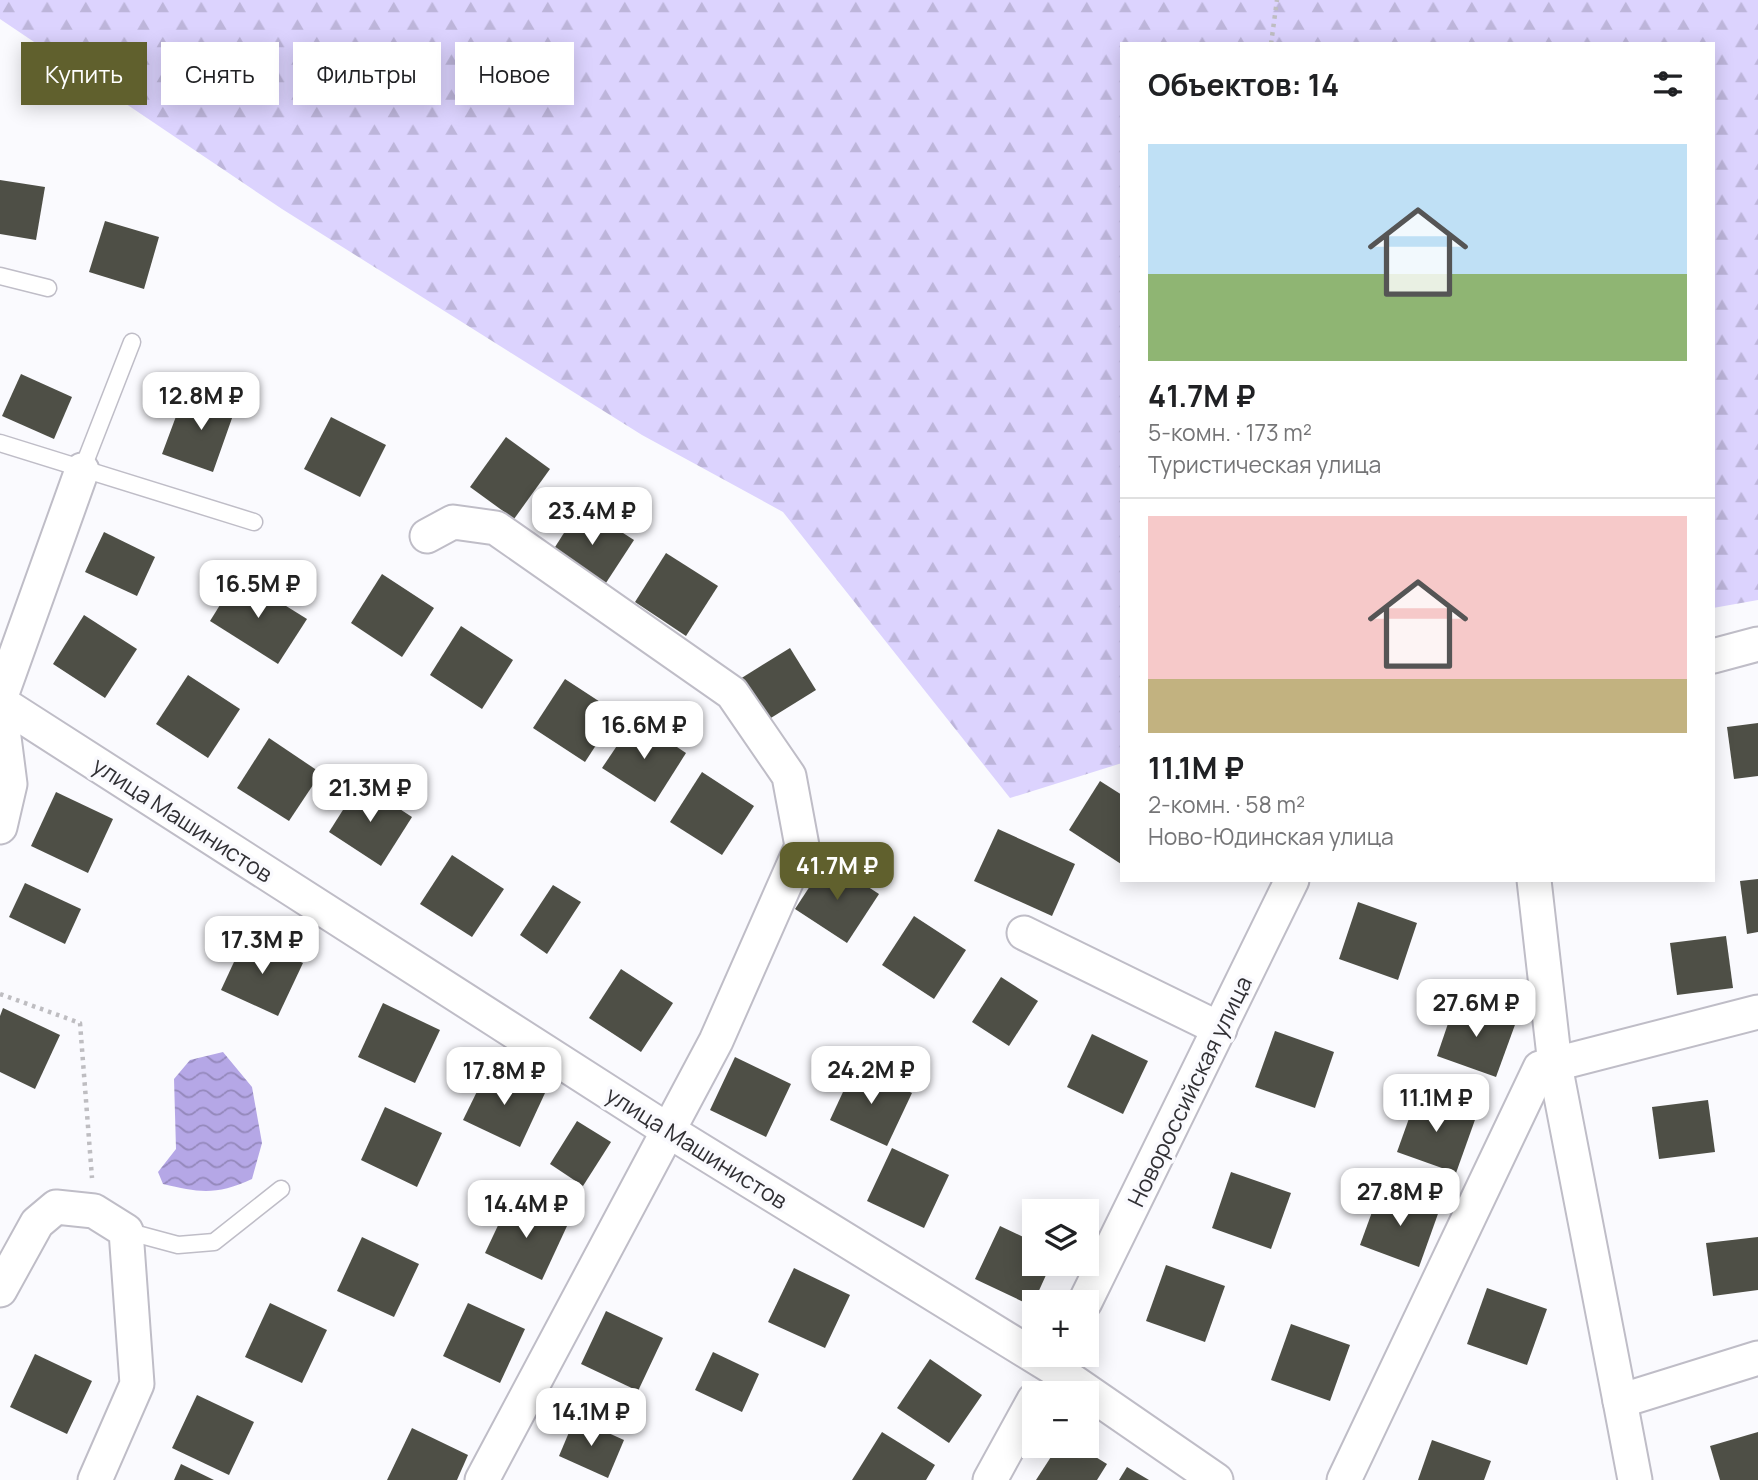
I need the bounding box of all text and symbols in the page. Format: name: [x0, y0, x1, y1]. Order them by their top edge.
chip: Купить: [21, 42, 147, 105]
chip: Снять: [161, 42, 279, 105]
chip: Фильтры: [293, 42, 441, 105]
chip: Новое: [455, 42, 574, 105]
text: Объектов: 14: [1148, 64, 1339, 105]
icon: filters: [1649, 65, 1687, 103]
icon: home: [1355, 189, 1481, 315]
pin: 12.8M ₽: [136, 372, 266, 432]
text: 41.7M ₽: [1148, 375, 1256, 416]
text: 12.8M ₽: [159, 379, 243, 411]
text: 5-комн. · 173 m²: [1148, 416, 1312, 448]
text: Туристическая улица: [1148, 448, 1381, 480]
pin: 23.4M ₽: [527, 488, 657, 547]
text: 23.4M ₽: [548, 494, 636, 526]
pin: 16.5M ₽: [193, 560, 323, 620]
icon: home: [1355, 561, 1481, 687]
text: 16.5M ₽: [216, 567, 300, 599]
pin: 16.6M ₽: [579, 702, 709, 761]
text: 16.6M ₽: [601, 708, 687, 740]
text: 11.1M ₽: [1148, 747, 1244, 788]
street label: улица Машинистов: [87, 749, 279, 889]
pin: 21.3M ₽: [305, 764, 435, 824]
text: 21.3M ₽: [328, 771, 412, 803]
text: 2-комн. · 58 m²: [1148, 788, 1305, 820]
text: Ново-Юдинская улица: [1148, 820, 1394, 852]
pin: 41.7M ₽: [772, 842, 902, 902]
text: 41.7M ₽: [796, 849, 878, 881]
pin: 17.3M ₽: [197, 916, 327, 976]
text: 17.3M ₽: [221, 923, 303, 955]
street label: Новороссийская улица: [1119, 970, 1259, 1212]
pin: 27.6M ₽: [1411, 979, 1541, 1039]
text: 27.6M ₽: [1433, 986, 1519, 1018]
pin: 24.2M ₽: [806, 1046, 936, 1106]
pin: 17.8M ₽: [439, 1048, 569, 1107]
text: 24.2M ₽: [827, 1053, 915, 1085]
text: 17.8M ₽: [462, 1054, 546, 1086]
pin: 11.1M ₽: [1371, 1074, 1501, 1134]
street label: улица Машинистов: [600, 1078, 794, 1216]
text: 11.1M ₽: [1399, 1081, 1473, 1113]
pin: 27.8M ₽: [1335, 1168, 1465, 1228]
text: 27.8M ₽: [1357, 1175, 1443, 1207]
pin: 14.4M ₽: [461, 1180, 591, 1240]
text: 14.4M ₽: [484, 1187, 568, 1219]
map controls: [1022, 1199, 1099, 1458]
button: layers: [1022, 1199, 1099, 1276]
button: +: [1022, 1290, 1099, 1367]
button: −: [1022, 1381, 1099, 1458]
pin: 14.1M ₽: [526, 1388, 656, 1448]
text: 14.1M ₽: [552, 1395, 630, 1427]

